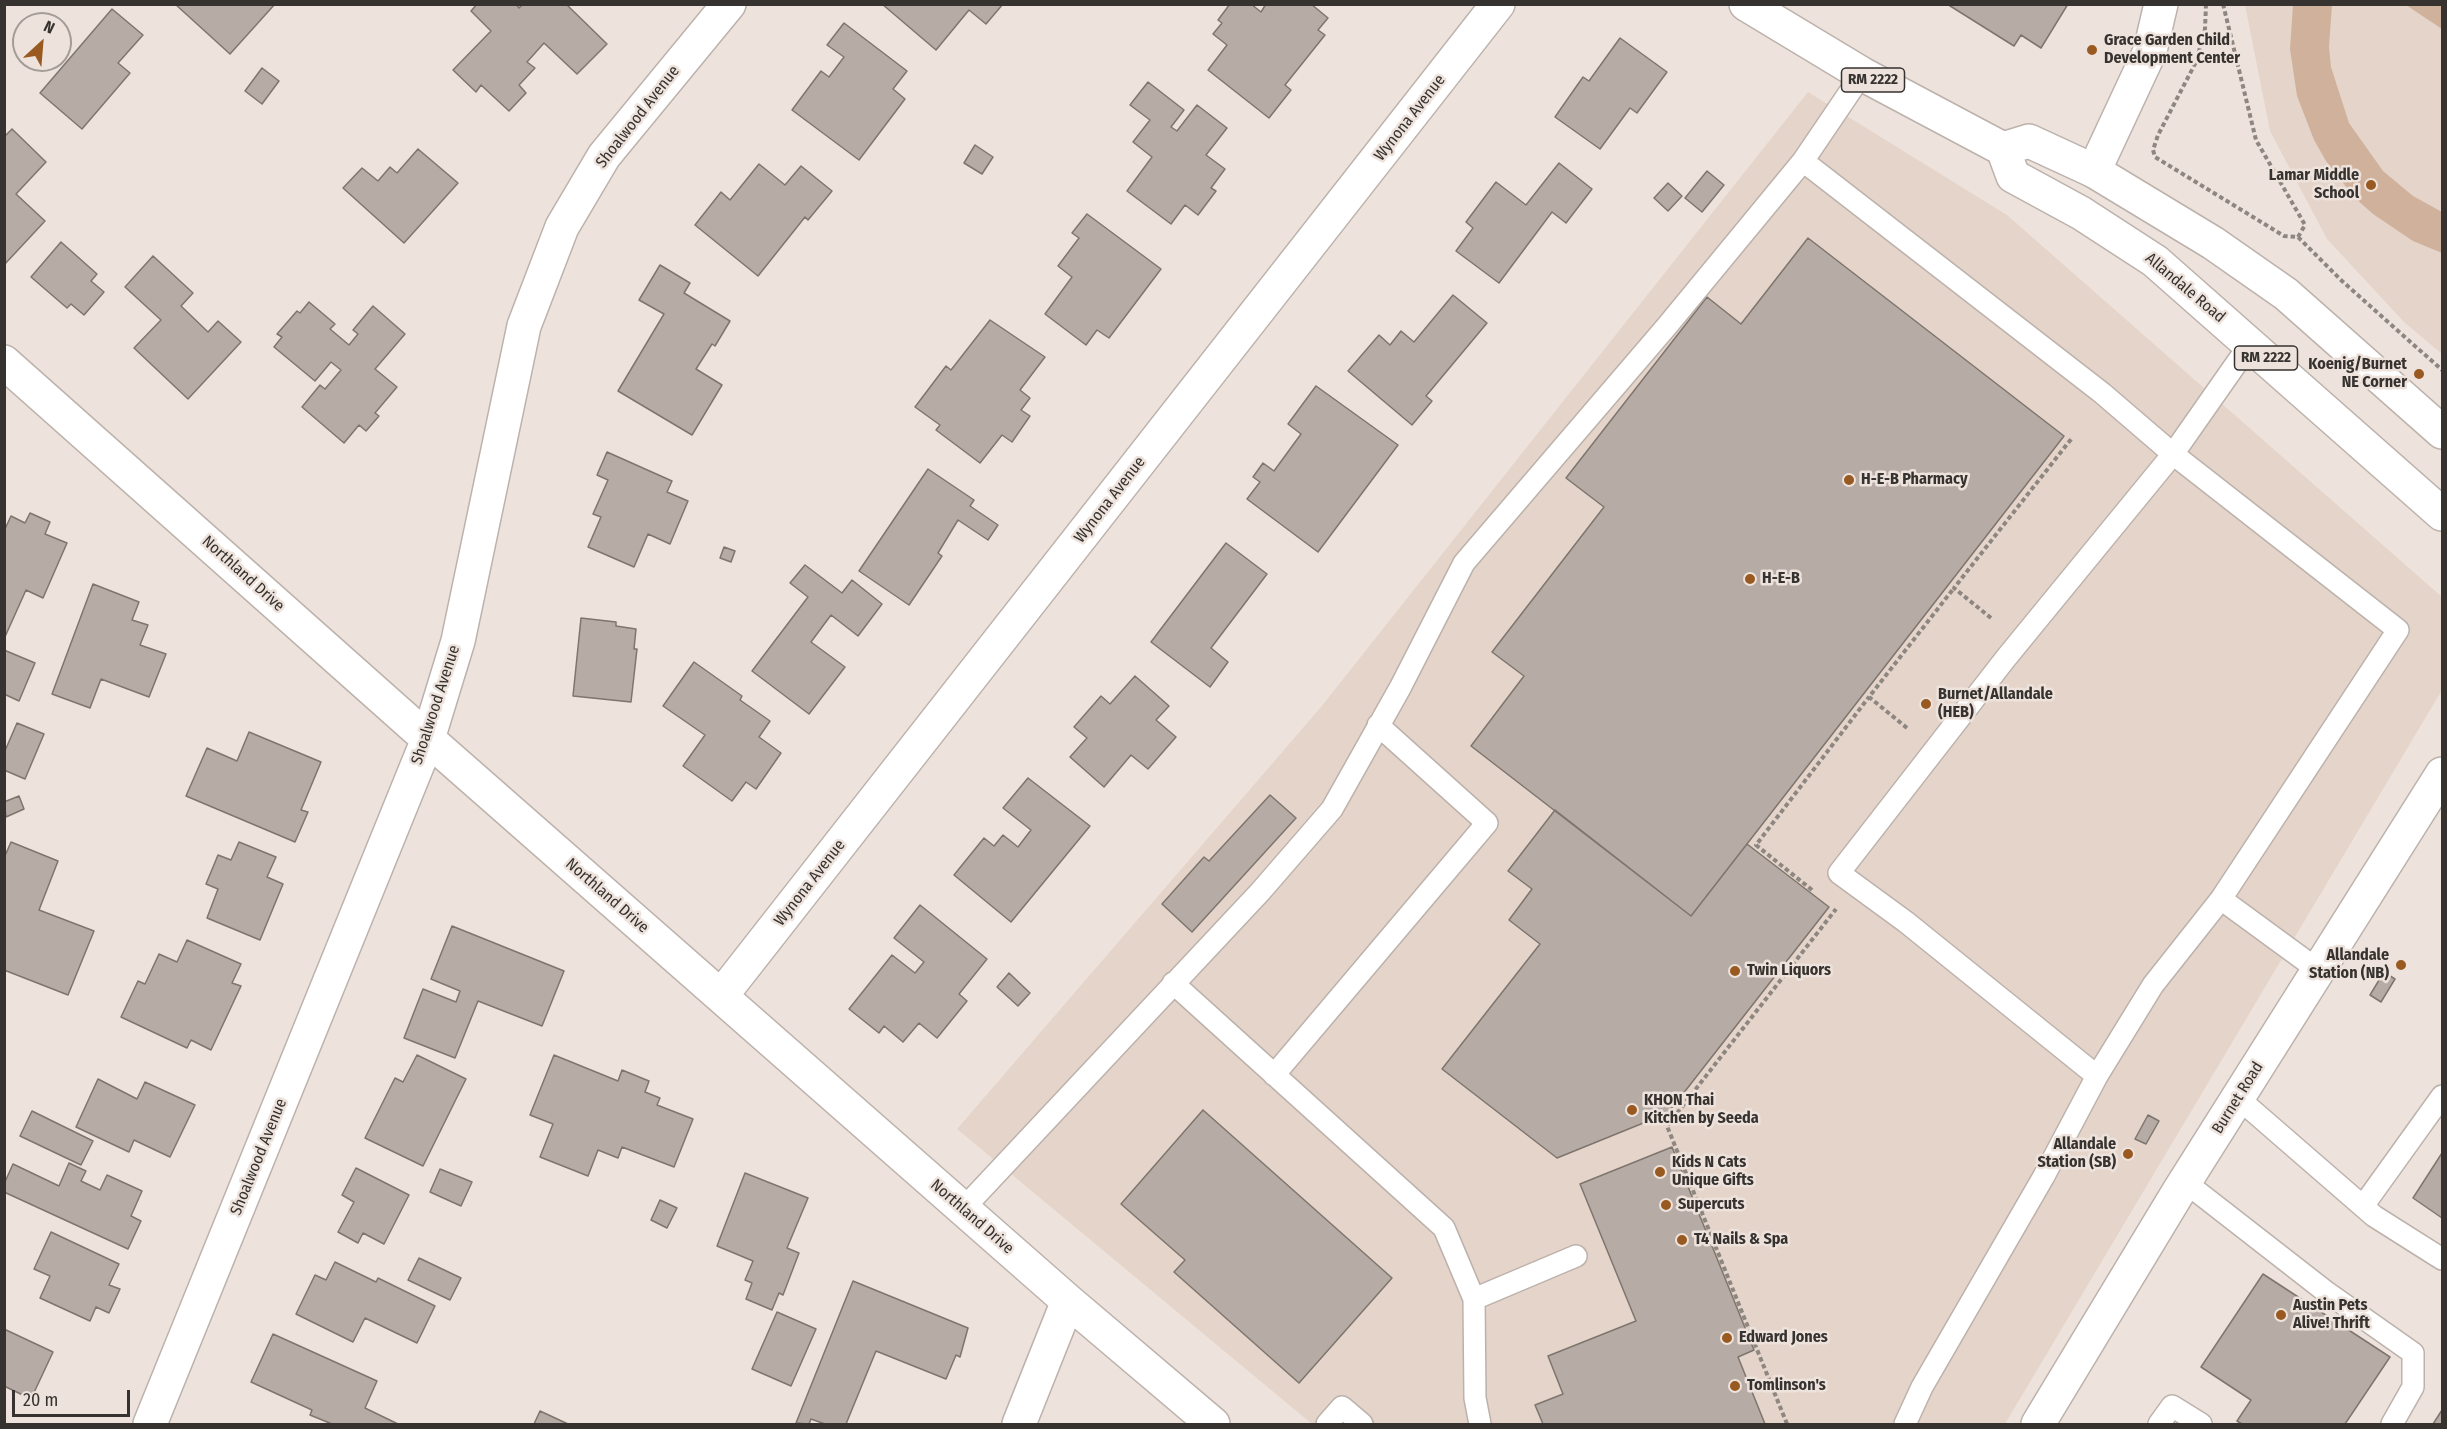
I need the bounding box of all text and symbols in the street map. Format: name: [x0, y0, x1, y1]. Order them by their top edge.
north arrow: [12, 12, 72, 72]
text: N: [41, 17, 58, 38]
place label: Grace Garden Child Development Center: [2104, 31, 2240, 69]
marker: Grace Garden Child Development Center: [2085, 43, 2099, 57]
street label: Shoalwood Avenue: [592, 62, 684, 172]
road number: RM 2222: [1842, 68, 1904, 92]
street label: Wynona Avenue: [1370, 71, 1450, 165]
place label: Lamar Middle School: [2269, 166, 2359, 204]
marker: Lamar Middle School: [2364, 178, 2378, 192]
street label: Allandale Road: [2141, 249, 2229, 327]
road number: RM 2222: [2234, 346, 2298, 370]
place label: Koenig/Burnet NE Corner: [2308, 355, 2407, 393]
marker: Koenig/Burnet NE Corner: [2412, 367, 2426, 381]
street label: Wynona Avenue: [1070, 453, 1150, 547]
place label: H-E-B Pharmacy: [1861, 470, 1967, 490]
marker: H-E-B Pharmacy: [1842, 473, 1856, 487]
street label: Northland Drive: [198, 532, 288, 616]
place label: H-E-B: [1762, 569, 1800, 589]
marker: H-E-B: [1743, 572, 1757, 586]
street label: Shoalwood Avenue: [408, 643, 464, 767]
place label: Burnet/Allandale (HEB): [1938, 685, 2053, 723]
marker: Burnet/Allandale (HEB): [1919, 697, 1933, 711]
street label: Wynona Avenue: [770, 836, 850, 930]
street label: Northland Drive: [561, 855, 653, 937]
place label: Allandale Station (NB): [2309, 946, 2389, 984]
marker: Allandale Station (NB): [2394, 958, 2408, 972]
place label: Twin Liquors: [1747, 961, 1831, 981]
marker: Twin Liquors: [1728, 964, 1742, 978]
street label: Burnet Road: [2208, 1058, 2268, 1138]
place label: KHON Thai Kitchen by Seeda: [1644, 1091, 1759, 1129]
street label: Shoalwood Avenue: [227, 1096, 291, 1218]
marker: KHON Thai Kitchen by Seeda: [1625, 1103, 1639, 1117]
place label: Allandale Station (SB): [2037, 1135, 2116, 1173]
marker: Allandale Station (SB): [2121, 1147, 2135, 1161]
place label: Kids N Cats Unique Gifts: [1672, 1153, 1754, 1191]
marker: Kids N Cats Unique Gifts: [1653, 1165, 1667, 1179]
street label: Northland Drive: [926, 1176, 1018, 1258]
place label: Supercuts: [1678, 1195, 1745, 1215]
marker: Supercuts: [1659, 1198, 1673, 1212]
place label: T4 Nails & Spa: [1694, 1230, 1788, 1250]
marker: T4 Nails & Spa: [1675, 1233, 1689, 1247]
place label: Austin Pets Alive! Thrift: [2293, 1296, 2370, 1334]
marker: Austin Pets Alive! Thrift: [2274, 1308, 2288, 1322]
place label: Edward Jones: [1739, 1328, 1828, 1348]
marker: Edward Jones: [1720, 1331, 1734, 1345]
place label: Tomlinson's: [1747, 1376, 1826, 1396]
scale bar: [15, 1378, 134, 1416]
marker: Tomlinson's: [1728, 1379, 1742, 1393]
text: 20 m: [23, 1389, 58, 1411]

